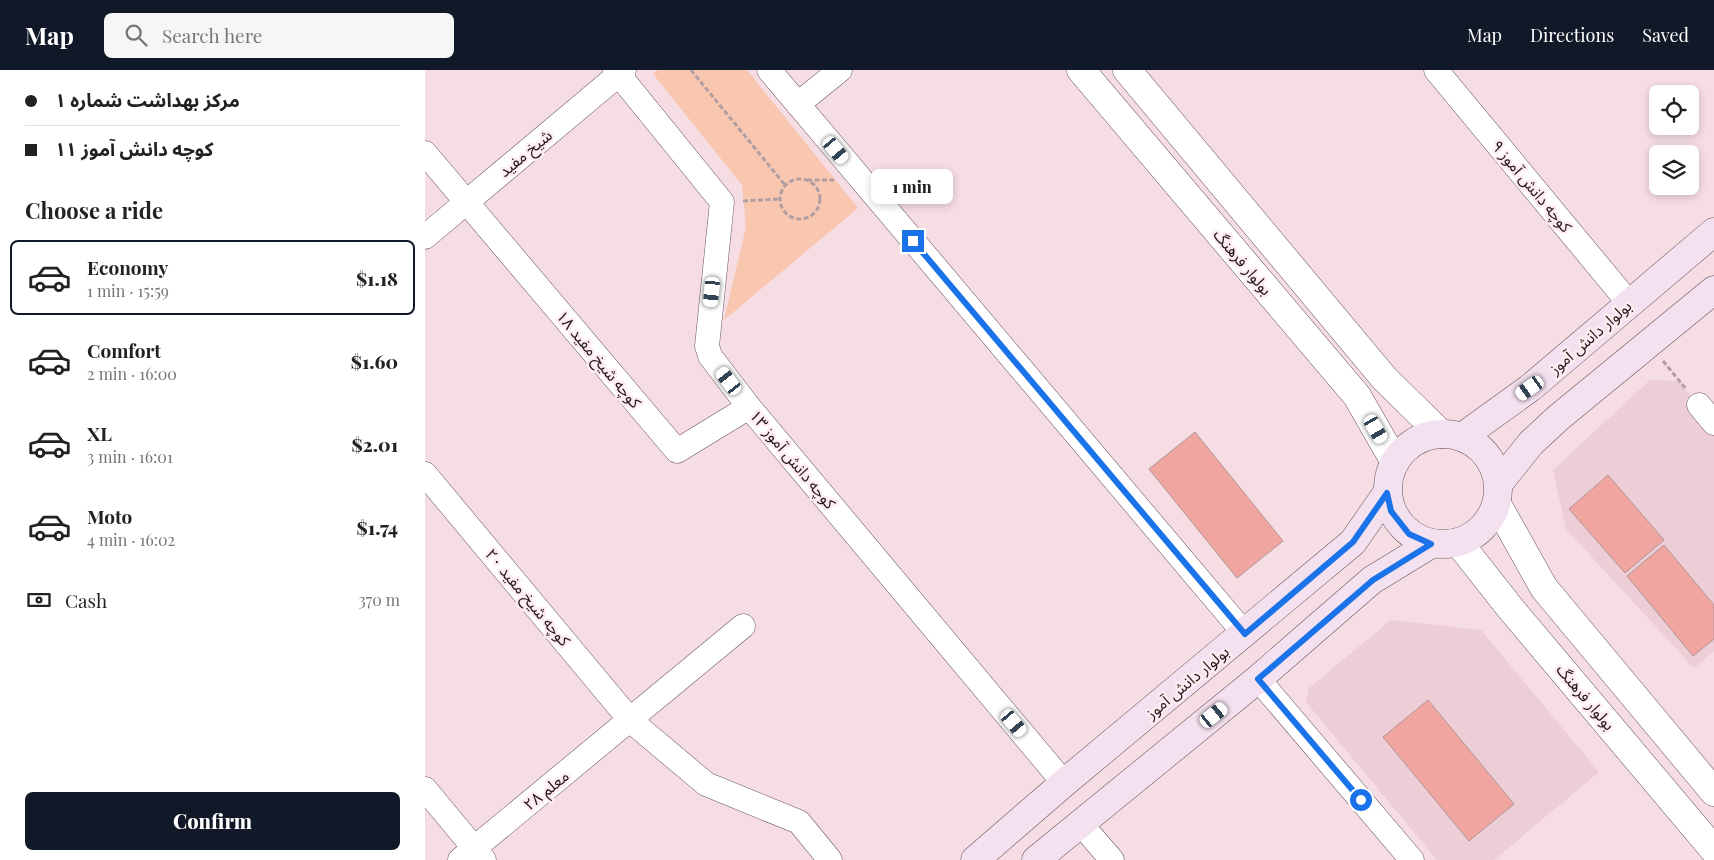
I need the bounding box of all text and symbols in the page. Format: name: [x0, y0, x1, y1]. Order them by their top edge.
search box: [104, 13, 454, 58]
text: Map: [25, 19, 74, 51]
icon: search: [122, 21, 150, 49]
text: Search here: [162, 22, 262, 48]
text: Map: [1467, 23, 1502, 47]
text: Directions: [1530, 23, 1614, 47]
text: Saved: [1642, 23, 1689, 47]
map controls: [1649, 85, 1699, 195]
button: locate: [1649, 85, 1699, 135]
text: مرکز بهداشت شماره ۱: [55, 86, 240, 112]
street label: شیخ مفید: [494, 124, 558, 183]
car: [820, 134, 851, 166]
text: کوچه دانش آموز ۱۱: [55, 135, 213, 161]
street label: کوچه دانش آموز ۹: [1487, 135, 1577, 237]
button: layers: [1649, 145, 1699, 195]
callout: 1 min: [872, 169, 954, 204]
text: 1 min: [892, 176, 932, 197]
text: Choose a ride: [25, 195, 163, 225]
street label: بولوار فرهنگ: [1210, 224, 1277, 299]
route end: [902, 230, 924, 252]
text: Economy: [87, 254, 168, 280]
icon: car: [27, 255, 72, 300]
text: $1.18: [356, 265, 398, 291]
car: [702, 276, 721, 308]
text: 1 min · 15:59: [87, 280, 169, 301]
street label: بولوار دانش آموز: [1543, 295, 1635, 379]
street label: کوچه شیخ مفید ۱۸: [550, 305, 647, 414]
text: Comfort: [87, 337, 161, 363]
icon: car: [27, 338, 72, 383]
text: $1.60: [351, 348, 398, 374]
text: 2 min · 16:00: [87, 363, 177, 384]
car: [713, 365, 744, 397]
car: [1513, 373, 1546, 403]
street label: کوچه دانش آموز ۱۳: [745, 405, 841, 514]
car: [1362, 412, 1389, 446]
text: XL: [87, 420, 112, 446]
icon: car: [27, 421, 72, 466]
text: $2.01: [351, 431, 398, 457]
text: 3 min · 16:01: [87, 446, 173, 467]
text: Moto: [87, 503, 132, 529]
icon: car: [27, 504, 72, 549]
text: $1.74: [357, 514, 398, 540]
text: 4 min · 16:02: [87, 529, 175, 550]
street label: کوچه شیخ مفید ۲۰: [479, 543, 576, 652]
icon: cash: [25, 586, 53, 614]
text: Cash: [65, 587, 107, 613]
text: 370 m: [358, 589, 400, 610]
street label: بولوار دانش آموز: [1140, 641, 1233, 723]
street label: بولوار فرهنگ: [1553, 659, 1620, 734]
car: [1197, 700, 1230, 730]
car: [998, 707, 1029, 739]
street label: معلم ۲۸: [519, 765, 575, 817]
route start: [1350, 789, 1372, 811]
button: Confirm: [25, 792, 400, 850]

